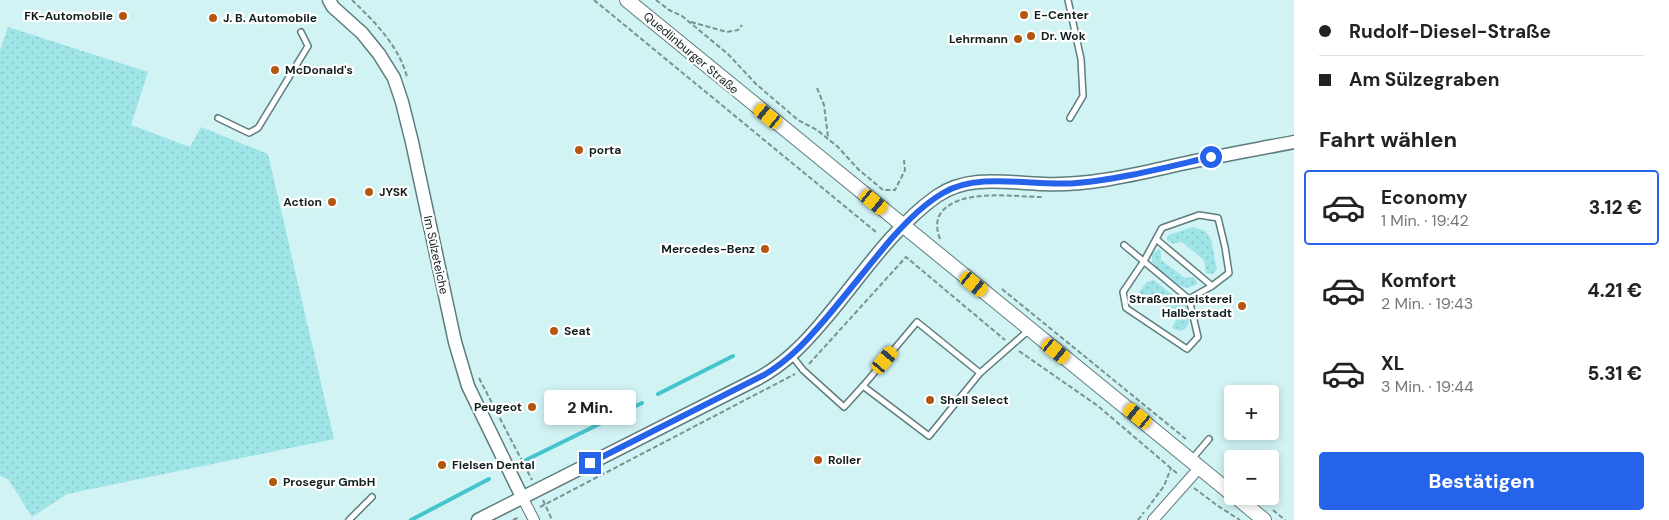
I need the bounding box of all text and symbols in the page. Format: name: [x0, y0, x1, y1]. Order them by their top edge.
place label: E-Center: [1034, 7, 1089, 23]
place label: FK-Automobile: [24, 8, 113, 24]
street label: Quedlinburger Straße: [640, 8, 742, 98]
marker: E-Center: [1018, 9, 1030, 21]
marker: FK-Automobile: [117, 10, 129, 22]
place label: J. B. Automobile: [223, 10, 317, 26]
marker: J. B. Automobile: [207, 12, 219, 24]
text: Rudolf-Diesel-Straße: [1349, 19, 1551, 44]
place label: Dr. Wok: [1041, 28, 1086, 44]
marker: Dr. Wok: [1025, 30, 1037, 42]
place label: Lehrmann: [949, 31, 1008, 47]
marker: Lehrmann: [1012, 33, 1024, 45]
place label: McDonald's: [285, 62, 353, 78]
marker: McDonald's: [269, 64, 281, 76]
text: Am Sülzegraben: [1349, 67, 1499, 92]
car: [751, 101, 784, 131]
text: Fahrt wählen: [1319, 125, 1457, 154]
place label: porta: [589, 142, 621, 158]
marker: porta: [573, 144, 585, 156]
route start: [1200, 146, 1222, 168]
place label: JYSK: [379, 184, 408, 200]
icon: car: [1321, 185, 1366, 230]
text: Economy: [1381, 185, 1468, 210]
marker: JYSK: [363, 186, 375, 198]
car: [857, 187, 890, 217]
place label: Action: [283, 194, 322, 210]
text: 3.12 €: [1589, 195, 1642, 220]
marker: Action: [326, 196, 338, 208]
text: 1 Min. · 19:42: [1381, 210, 1469, 231]
street label: Im Sülzeteiche: [420, 214, 452, 296]
place label: Mercedes-Benz: [661, 241, 755, 257]
marker: Mercedes-Benz: [759, 243, 771, 255]
icon: car: [1321, 268, 1366, 313]
text: Komfort: [1381, 268, 1456, 293]
car: [957, 269, 990, 299]
text: 4.21 €: [1587, 278, 1642, 303]
place label: Straßenmeisterei Halberstadt: [1129, 291, 1232, 321]
text: 2 Min. · 19:43: [1381, 293, 1473, 314]
marker: Straßenmeisterei Halberstadt: [1236, 300, 1248, 312]
place label: Seat: [564, 323, 591, 339]
marker: Seat: [548, 325, 560, 337]
car: [1039, 336, 1072, 366]
car: [869, 344, 900, 376]
icon: car: [1321, 351, 1366, 396]
text: XL: [1381, 351, 1404, 376]
text: 5.31 €: [1587, 361, 1642, 386]
text: 3 Min. · 19:44: [1381, 376, 1474, 397]
map controls: [1224, 385, 1279, 505]
button: +: [1224, 385, 1279, 440]
callout: 2 Min.: [544, 390, 636, 426]
place label: Shell Select: [940, 392, 1008, 408]
marker: Shell Select: [924, 394, 936, 406]
text: 2 Min.: [567, 397, 613, 418]
place label: Peugeot: [474, 399, 522, 415]
marker: Peugeot: [526, 401, 538, 413]
car: [1121, 401, 1154, 431]
button: −: [1224, 450, 1279, 505]
route end: [579, 452, 601, 474]
place label: Roller: [828, 452, 861, 468]
button: Bestätigen: [1319, 452, 1644, 510]
marker: Roller: [812, 454, 824, 466]
place label: Fielsen Dental: [452, 457, 535, 473]
marker: Fielsen Dental: [436, 459, 448, 471]
place label: Prosegur GmbH: [283, 474, 375, 490]
marker: Prosegur GmbH: [267, 476, 279, 488]

